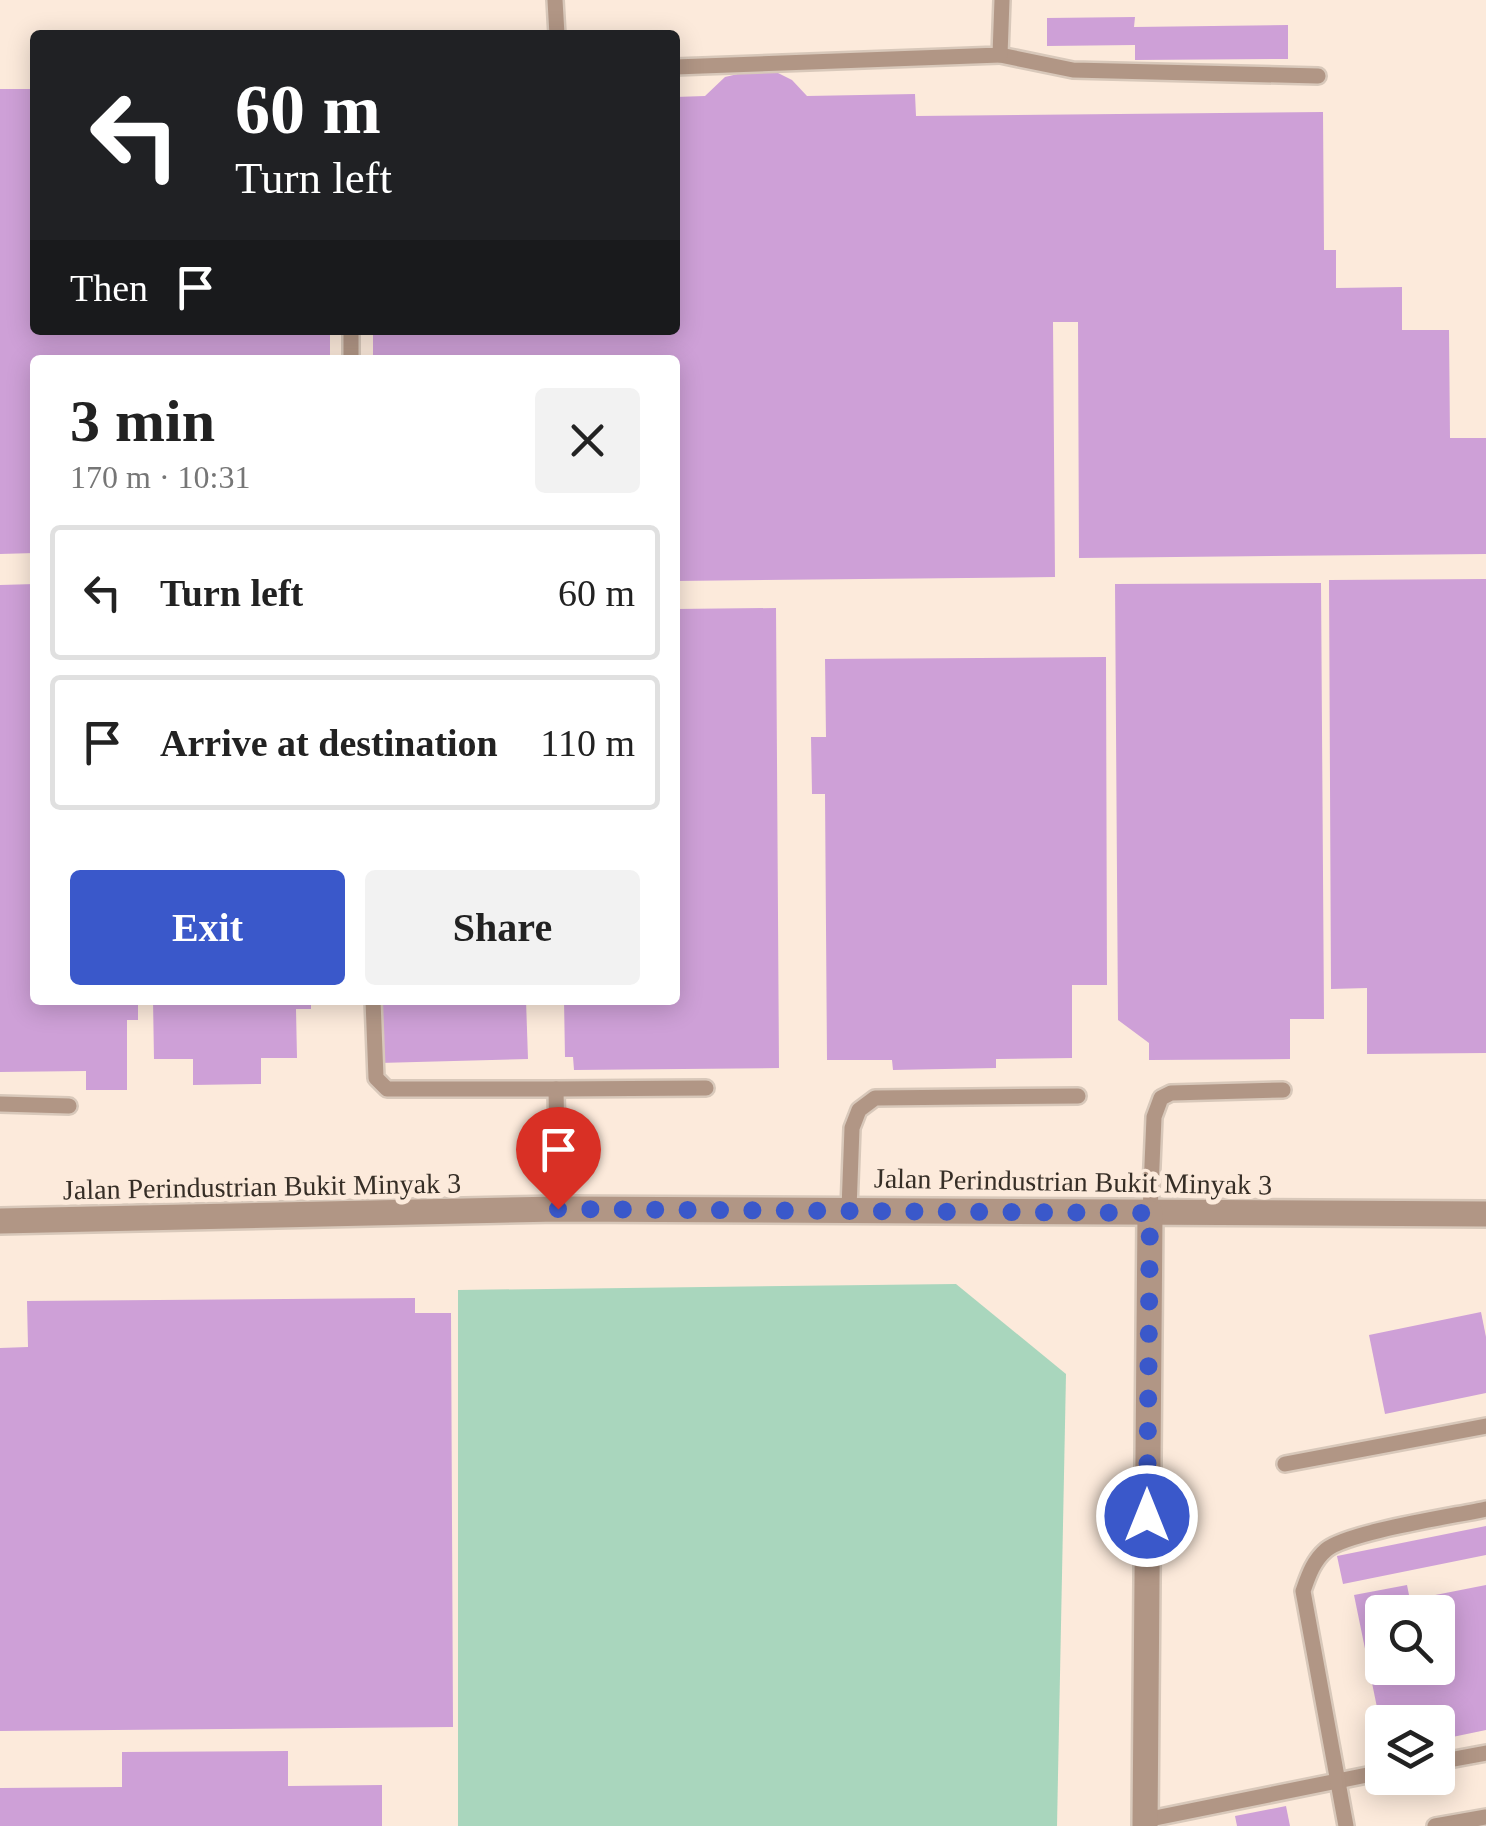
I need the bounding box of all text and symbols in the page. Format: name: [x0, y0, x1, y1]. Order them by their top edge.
icon: left: [70, 70, 200, 200]
text: 60 m: [235, 71, 381, 148]
text: Turn left: [235, 153, 392, 203]
icon: arrive: [168, 260, 223, 315]
text: Then: [70, 267, 148, 309]
text: 3 min: [70, 388, 215, 454]
button: close: [535, 388, 640, 493]
text: 170 m · 10:31: [70, 459, 250, 495]
icon: left: [75, 565, 130, 620]
text: Turn left: [160, 572, 303, 614]
text: 60 m: [558, 572, 635, 614]
icon: arrive: [75, 715, 130, 770]
text: Arrive at destination: [160, 722, 498, 764]
text: 110 m: [540, 722, 635, 764]
button: Exit: [70, 870, 345, 985]
button: Share: [365, 870, 640, 985]
pin: [516, 1107, 601, 1210]
icon: arrive: [531, 1122, 586, 1177]
street label: Jalan Perindustrian Bukit Minyak 3: [874, 1163, 1272, 1200]
street label: Jalan Perindustrian Bukit Minyak 3: [63, 1168, 461, 1205]
position arrow: [1095, 1464, 1199, 1568]
map controls: [1365, 1595, 1455, 1795]
button: search: [1365, 1595, 1455, 1685]
button: layers: [1365, 1705, 1455, 1795]

